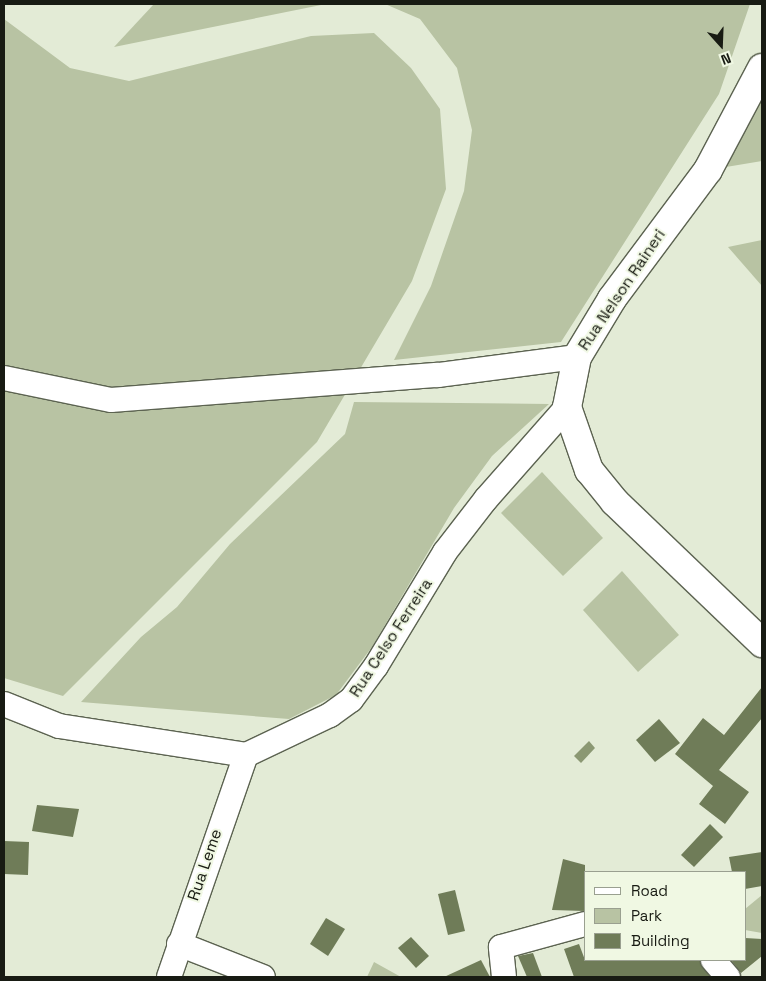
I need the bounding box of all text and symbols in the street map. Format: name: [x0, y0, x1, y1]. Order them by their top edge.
north arrow: [696, 20, 746, 70]
text: N: [719, 49, 734, 69]
street label: Rua Nelson Raineri: [574, 226, 670, 354]
street label: Rua Celso Ferreira: [346, 575, 436, 701]
street label: Rua Leme: [184, 827, 226, 903]
legend: [584, 871, 746, 961]
text: Road: [631, 881, 668, 900]
text: Park: [631, 906, 662, 925]
text: Building: [631, 931, 690, 950]

